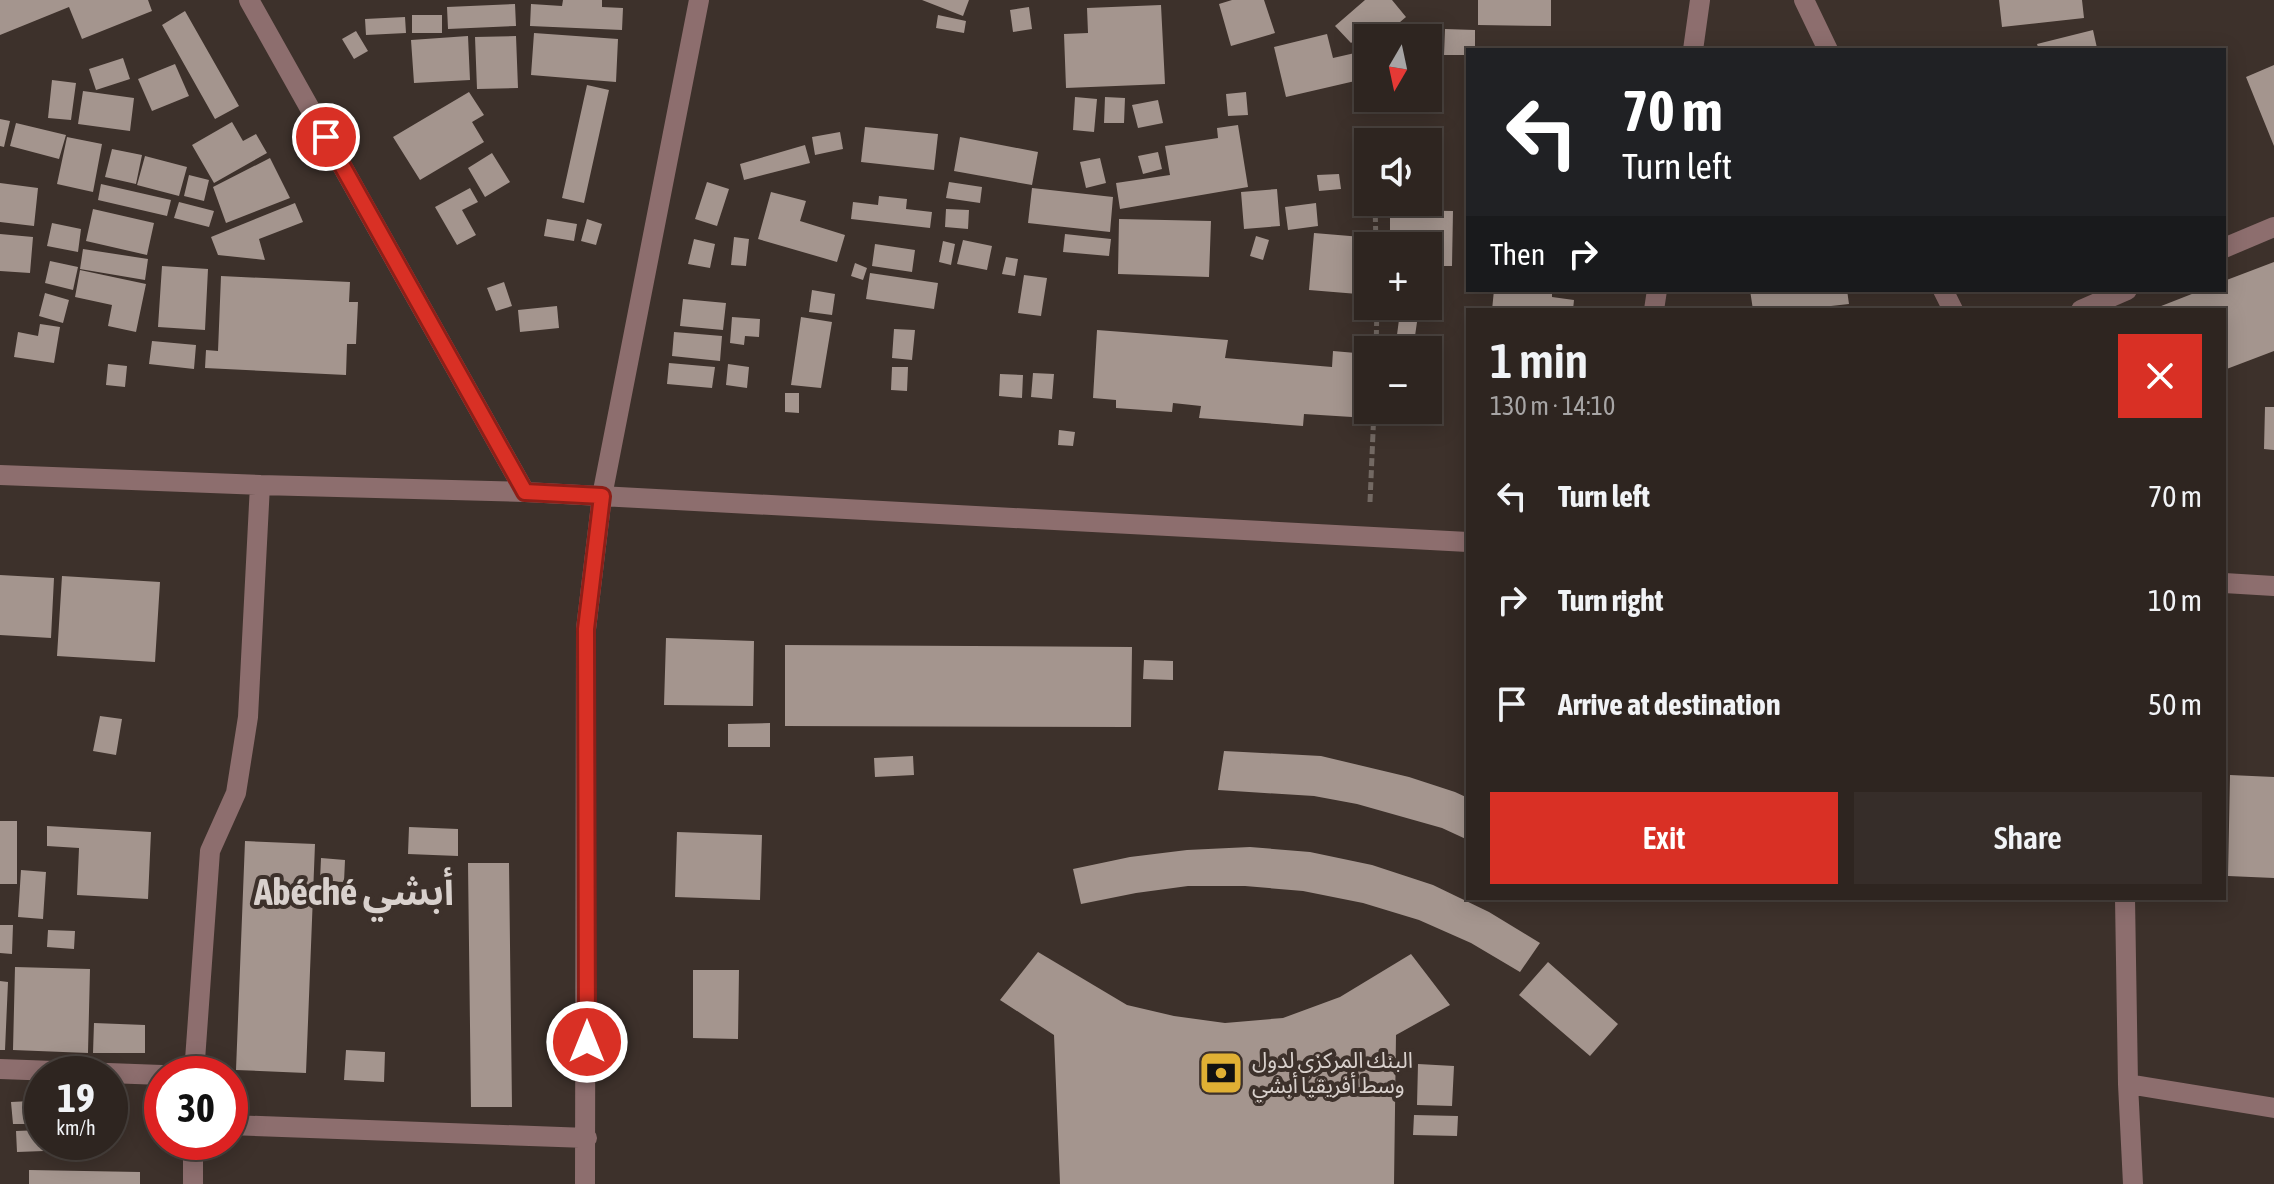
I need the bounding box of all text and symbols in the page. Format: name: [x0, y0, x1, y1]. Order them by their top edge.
north arrow: [1354, 24, 1442, 112]
map controls: [1354, 24, 1442, 424]
text: 70 m: [1622, 79, 1723, 143]
icon: left: [1490, 80, 1594, 184]
pin: [292, 103, 360, 171]
icon: arrive: [304, 115, 348, 159]
button: sound: [1354, 128, 1442, 216]
text: Turn left: [1622, 145, 1732, 187]
button: +: [1354, 232, 1442, 320]
icon: right: [1561, 232, 1605, 276]
text: Then: [1490, 237, 1545, 271]
text: 1 min: [1490, 333, 1588, 388]
button: close: [2118, 334, 2202, 418]
button: −: [1354, 336, 1442, 424]
text: 130 m · 14:10: [1490, 391, 1615, 421]
icon: left: [1490, 474, 1534, 518]
text: Turn left: [1558, 479, 1650, 513]
text: 70 m: [2148, 479, 2202, 513]
icon: right: [1490, 578, 1534, 622]
text: Turn right: [1558, 583, 1664, 617]
text: 10 m: [2148, 583, 2202, 617]
icon: arrive: [1490, 682, 1534, 726]
text: Arrive at destination: [1558, 687, 1780, 721]
text: 50 m: [2148, 687, 2202, 721]
button: Exit: [1490, 792, 1838, 884]
button: Share: [1854, 792, 2202, 884]
district label: Abéché أبشي: [253, 867, 454, 922]
position arrow: [545, 1000, 629, 1084]
place label: البنك المركزي لدول وسط أفريقيا أبشي: [1252, 1047, 1413, 1102]
bank icon: البنك المركزي لدول وسط أفريقيا أبشي: [1197, 1049, 1245, 1097]
speed limit sign: 30: [144, 1056, 248, 1160]
text: 19: [57, 1075, 95, 1120]
text: km/h: [56, 1116, 96, 1139]

